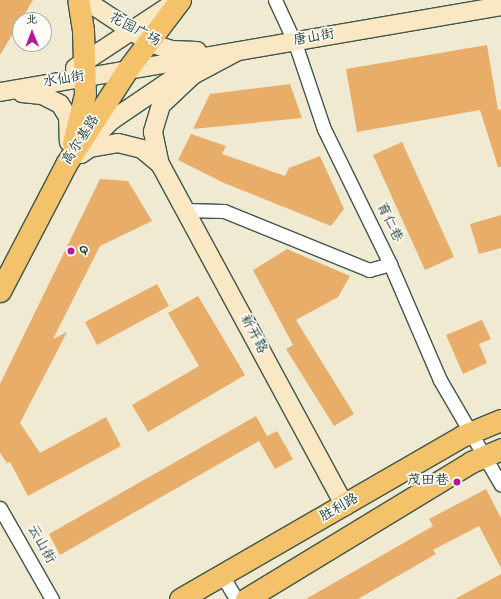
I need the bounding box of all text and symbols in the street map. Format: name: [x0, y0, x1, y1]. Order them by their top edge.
street label: 花园广场: [105, 10, 163, 52]
north arrow: [12, 12, 52, 52]
text: 北: [26, 15, 37, 27]
street label: 唐山街: [292, 27, 336, 51]
street label: 水仙街: [42, 69, 86, 93]
street label: 高尔基路: [60, 113, 104, 169]
street label: 育仁巷: [371, 200, 405, 246]
place label: Q: [79, 243, 88, 259]
marker: Q: [66, 246, 76, 256]
street label: 新开路: [235, 313, 269, 357]
place label: 茂田巷: [407, 474, 449, 490]
marker: 茂田巷: [452, 477, 462, 487]
street label: 胜利路: [318, 491, 362, 527]
street label: 云山街: [22, 523, 58, 567]

